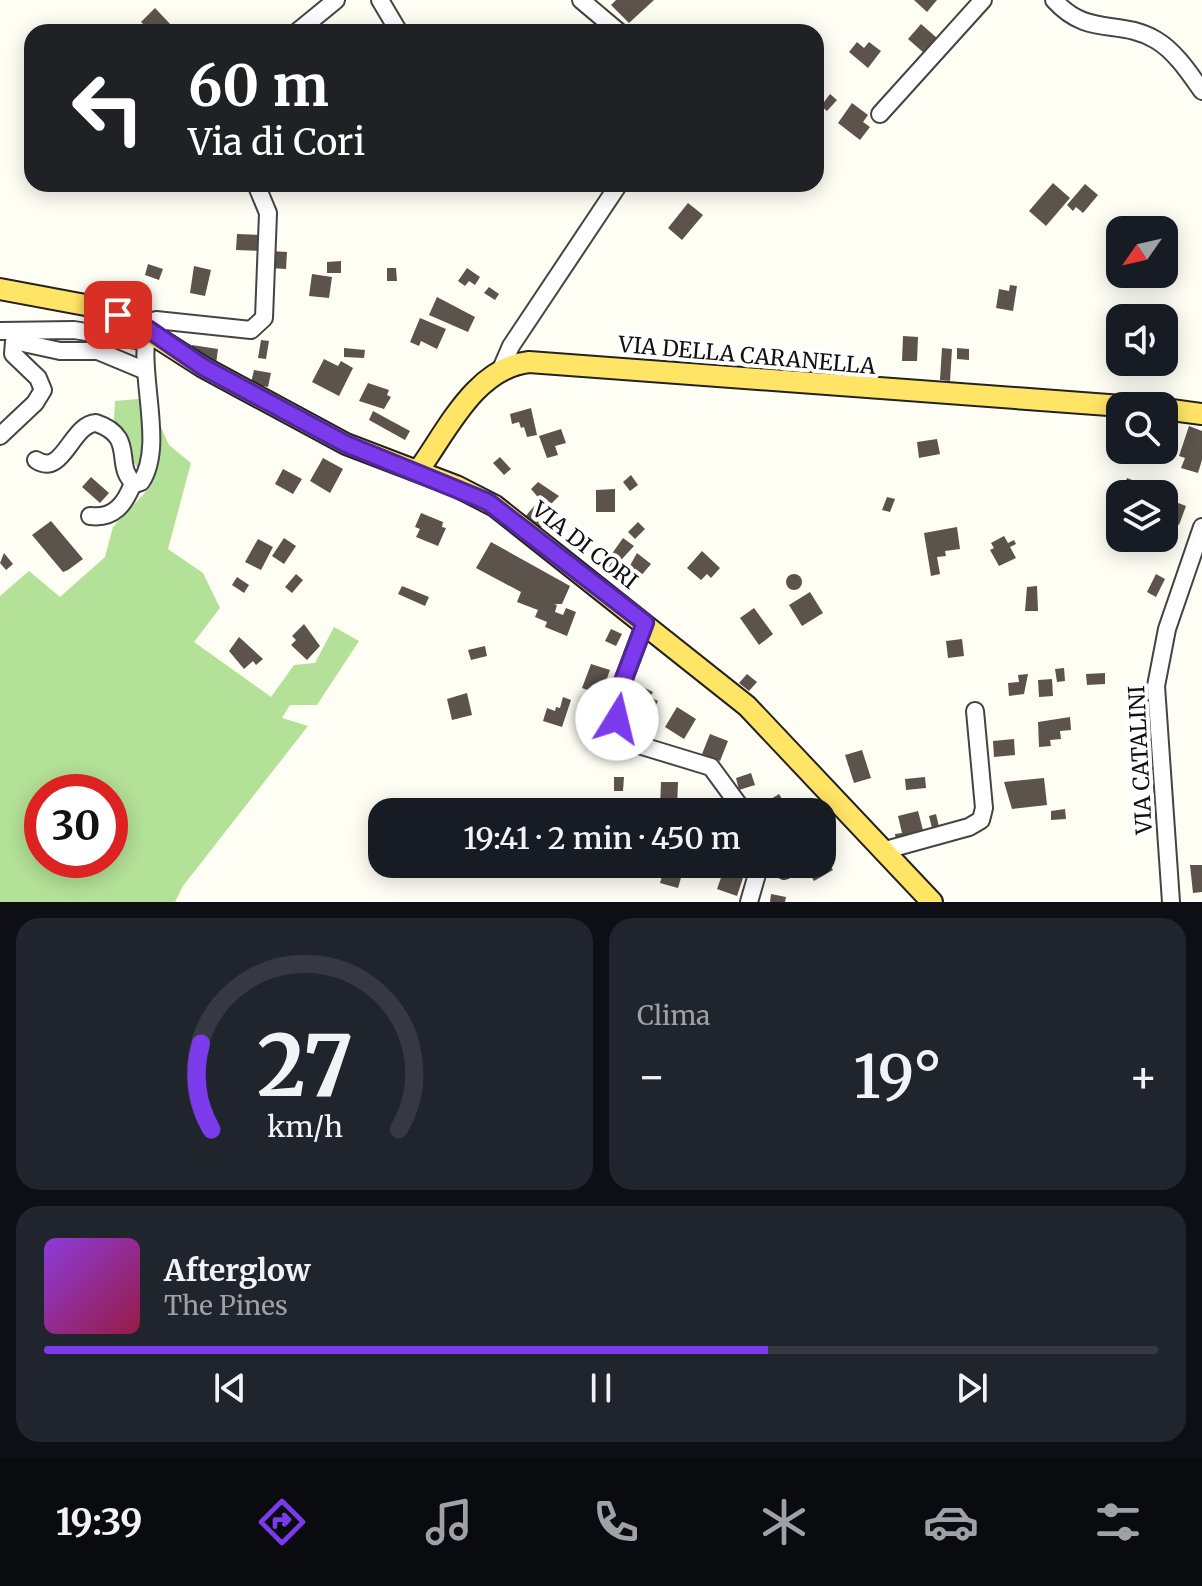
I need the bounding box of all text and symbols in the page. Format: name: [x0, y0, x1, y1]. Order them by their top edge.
text: 60 m: [188, 51, 329, 121]
icon: left: [56, 56, 160, 160]
text: Via di Cori: [188, 120, 365, 165]
north arrow: [1106, 216, 1178, 288]
map controls: [1106, 216, 1178, 552]
pin: [84, 281, 152, 349]
icon: arrive: [96, 293, 140, 337]
button: sound: [1106, 304, 1178, 376]
street label: VIA DELLA CARANELLA: [616, 330, 877, 380]
button: search: [1106, 392, 1178, 464]
button: layers: [1106, 480, 1178, 552]
street label: VIA DI CORI: [526, 494, 643, 595]
position arrow: [575, 677, 659, 761]
street label: VIA CATALINI: [1122, 685, 1158, 836]
speed limit sign: 30: [24, 774, 128, 878]
text: 19:41 · 2 min · 450 m: [463, 819, 741, 857]
text: Clima: [637, 999, 710, 1032]
text: 27: [256, 1014, 353, 1119]
text: 19°: [853, 1039, 942, 1114]
text: −: [637, 1049, 666, 1104]
text: +: [1129, 1049, 1158, 1104]
text: km/h: [267, 1109, 342, 1145]
text: Afterglow: [164, 1251, 311, 1289]
text: The Pines: [164, 1289, 288, 1322]
icon: previous: [208, 1366, 252, 1410]
icon: pause: [579, 1366, 623, 1410]
icon: next: [950, 1366, 994, 1410]
icon: directions: [254, 1494, 310, 1550]
icon: music: [421, 1494, 477, 1550]
icon: phone: [588, 1494, 644, 1550]
icon: climate: [756, 1494, 812, 1550]
icon: car: [923, 1494, 979, 1550]
icon: filters: [1090, 1494, 1146, 1550]
text: 19:39: [56, 1500, 143, 1545]

